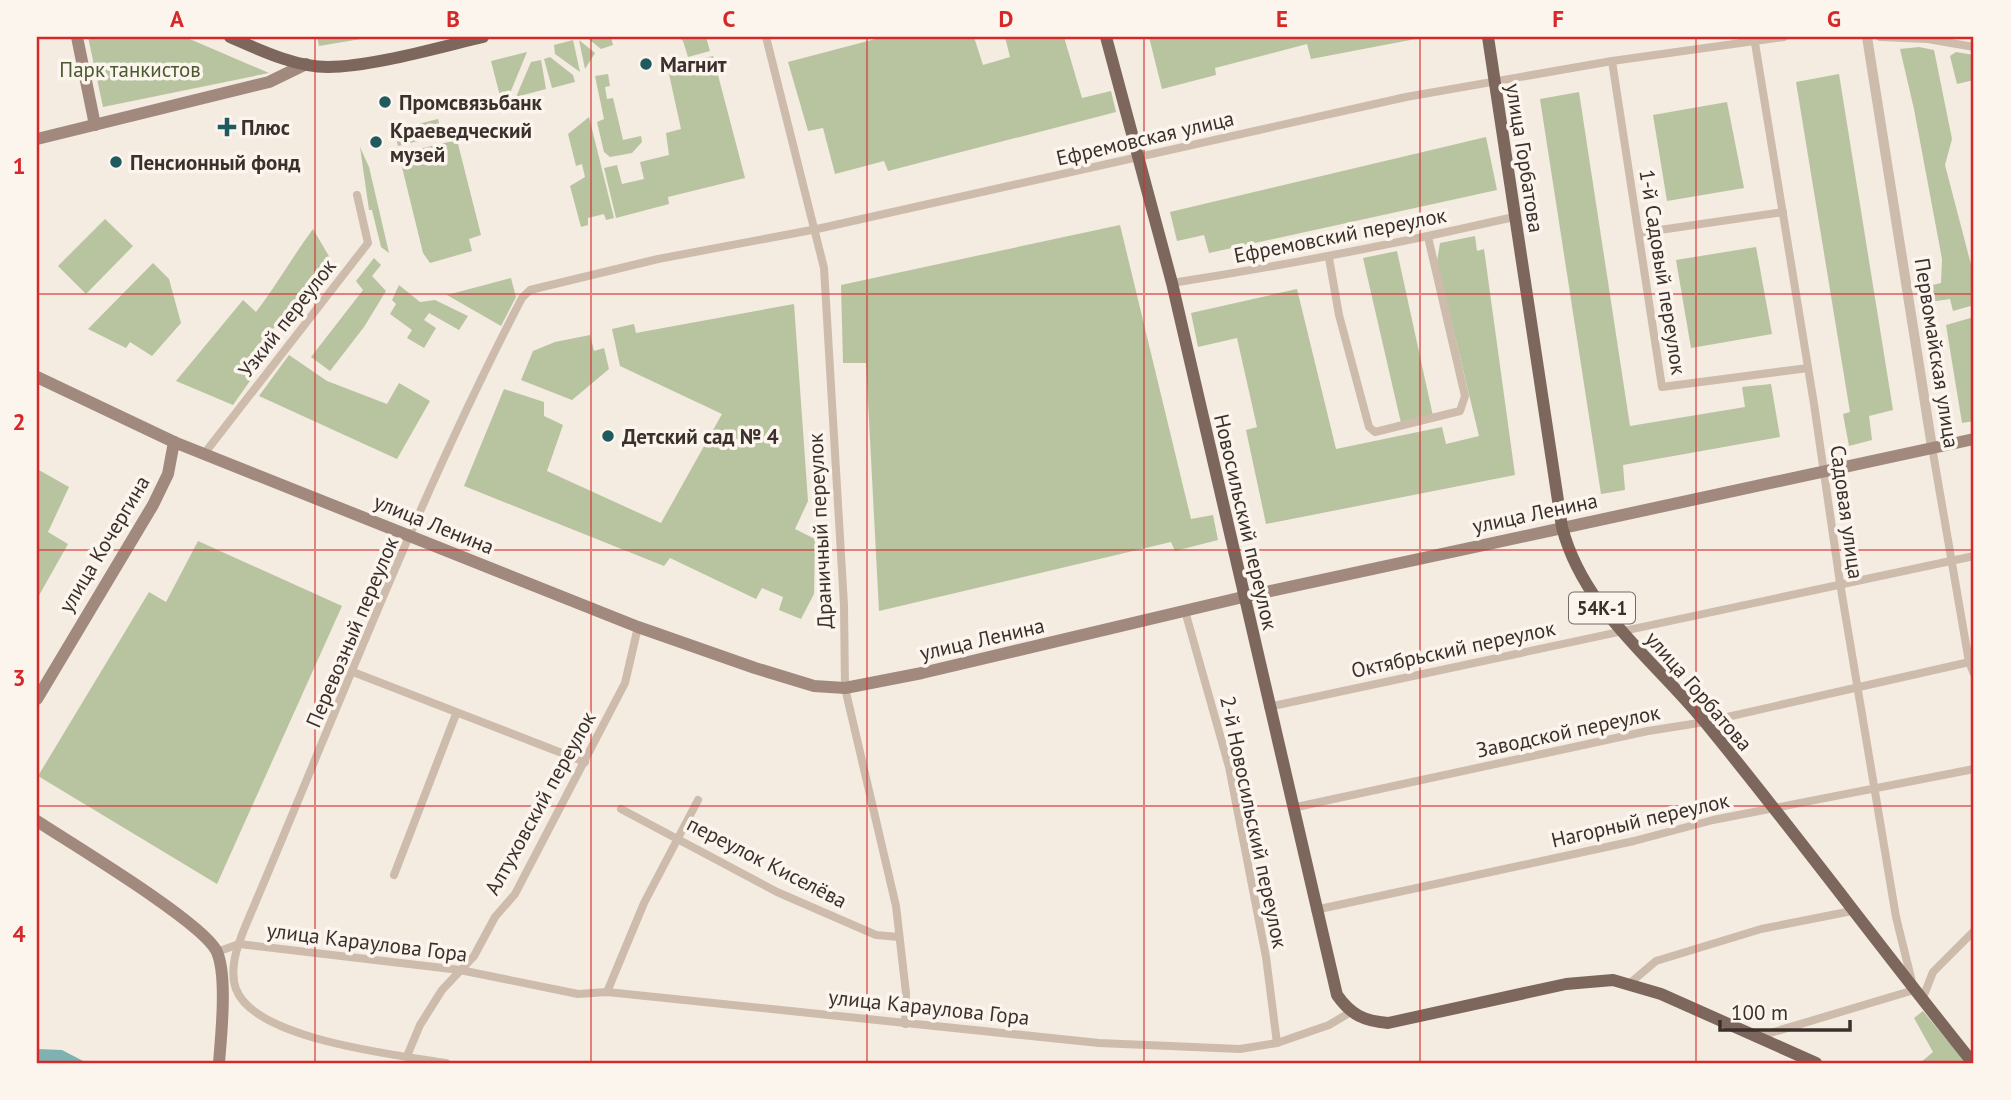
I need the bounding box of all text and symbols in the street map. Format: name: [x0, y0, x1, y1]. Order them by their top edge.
text: A: [170, 4, 184, 33]
text: B: [446, 4, 460, 33]
text: C: [723, 4, 736, 33]
text: D: [999, 4, 1013, 33]
text: E: [1276, 4, 1288, 33]
text: F: [1552, 4, 1564, 33]
text: G: [1827, 4, 1841, 33]
place label: Магнит: [660, 51, 727, 78]
park label: Парк танкистов: [59, 56, 201, 83]
marker: Магнит: [638, 56, 654, 72]
street label: улица Горбатова: [1500, 82, 1550, 234]
place label: Промсвязьбанк: [399, 89, 543, 116]
marker: Промсвязьбанк: [377, 94, 393, 110]
street label: Ефремовская улица: [1053, 104, 1237, 172]
place label: Плюс: [241, 114, 290, 141]
place label: Краеведческий музей: [390, 117, 532, 168]
marker: Плюс: [219, 119, 235, 135]
marker: Краеведческий музей: [368, 134, 384, 150]
place label: Пенсионный фонд: [130, 149, 301, 176]
text: 1: [12, 151, 26, 180]
marker: Пенсионный фонд: [108, 154, 124, 170]
street label: 1-й Садовый переулок: [1633, 167, 1693, 377]
street label: Ефремовский переулок: [1231, 201, 1449, 269]
street label: Узкий переулок: [232, 253, 342, 383]
street label: Первомайская улица: [1909, 256, 1965, 450]
text: 2: [12, 407, 26, 436]
street label: Новосильский переулок: [1208, 411, 1284, 633]
place label: Детский сад № 4: [622, 423, 779, 450]
marker: Детский сад № 4: [600, 428, 616, 444]
street label: Драничный переулок: [801, 432, 839, 630]
street label: Садовая улица: [1824, 443, 1870, 581]
street label: улица Кочергина: [53, 471, 155, 617]
street label: улица Ленина: [1470, 487, 1600, 539]
street label: улица Ленина: [370, 488, 498, 560]
street label: Перевозный переулок: [300, 532, 404, 732]
road number: 54К-1: [1569, 593, 1635, 624]
street label: улица Ленина: [917, 612, 1047, 666]
street label: Октябрьский переулок: [1349, 614, 1557, 684]
street label: улица Горбатова: [1639, 625, 1759, 757]
text: 3: [12, 663, 26, 692]
street label: 2-й Новосильский переулок: [1214, 693, 1294, 951]
street label: Заводской переулок: [1474, 698, 1662, 764]
street label: Алтуховский переулок: [478, 706, 602, 900]
street label: Нагорный переулок: [1548, 786, 1732, 854]
street label: переулок Киселёва: [682, 810, 852, 914]
street label: улица Караулова Гора: [265, 916, 469, 968]
text: 4: [12, 919, 26, 948]
street label: улица Караулова Гора: [827, 983, 1031, 1031]
scale bar: [1720, 988, 1850, 1032]
text: 100 m: [1731, 999, 1788, 1026]

